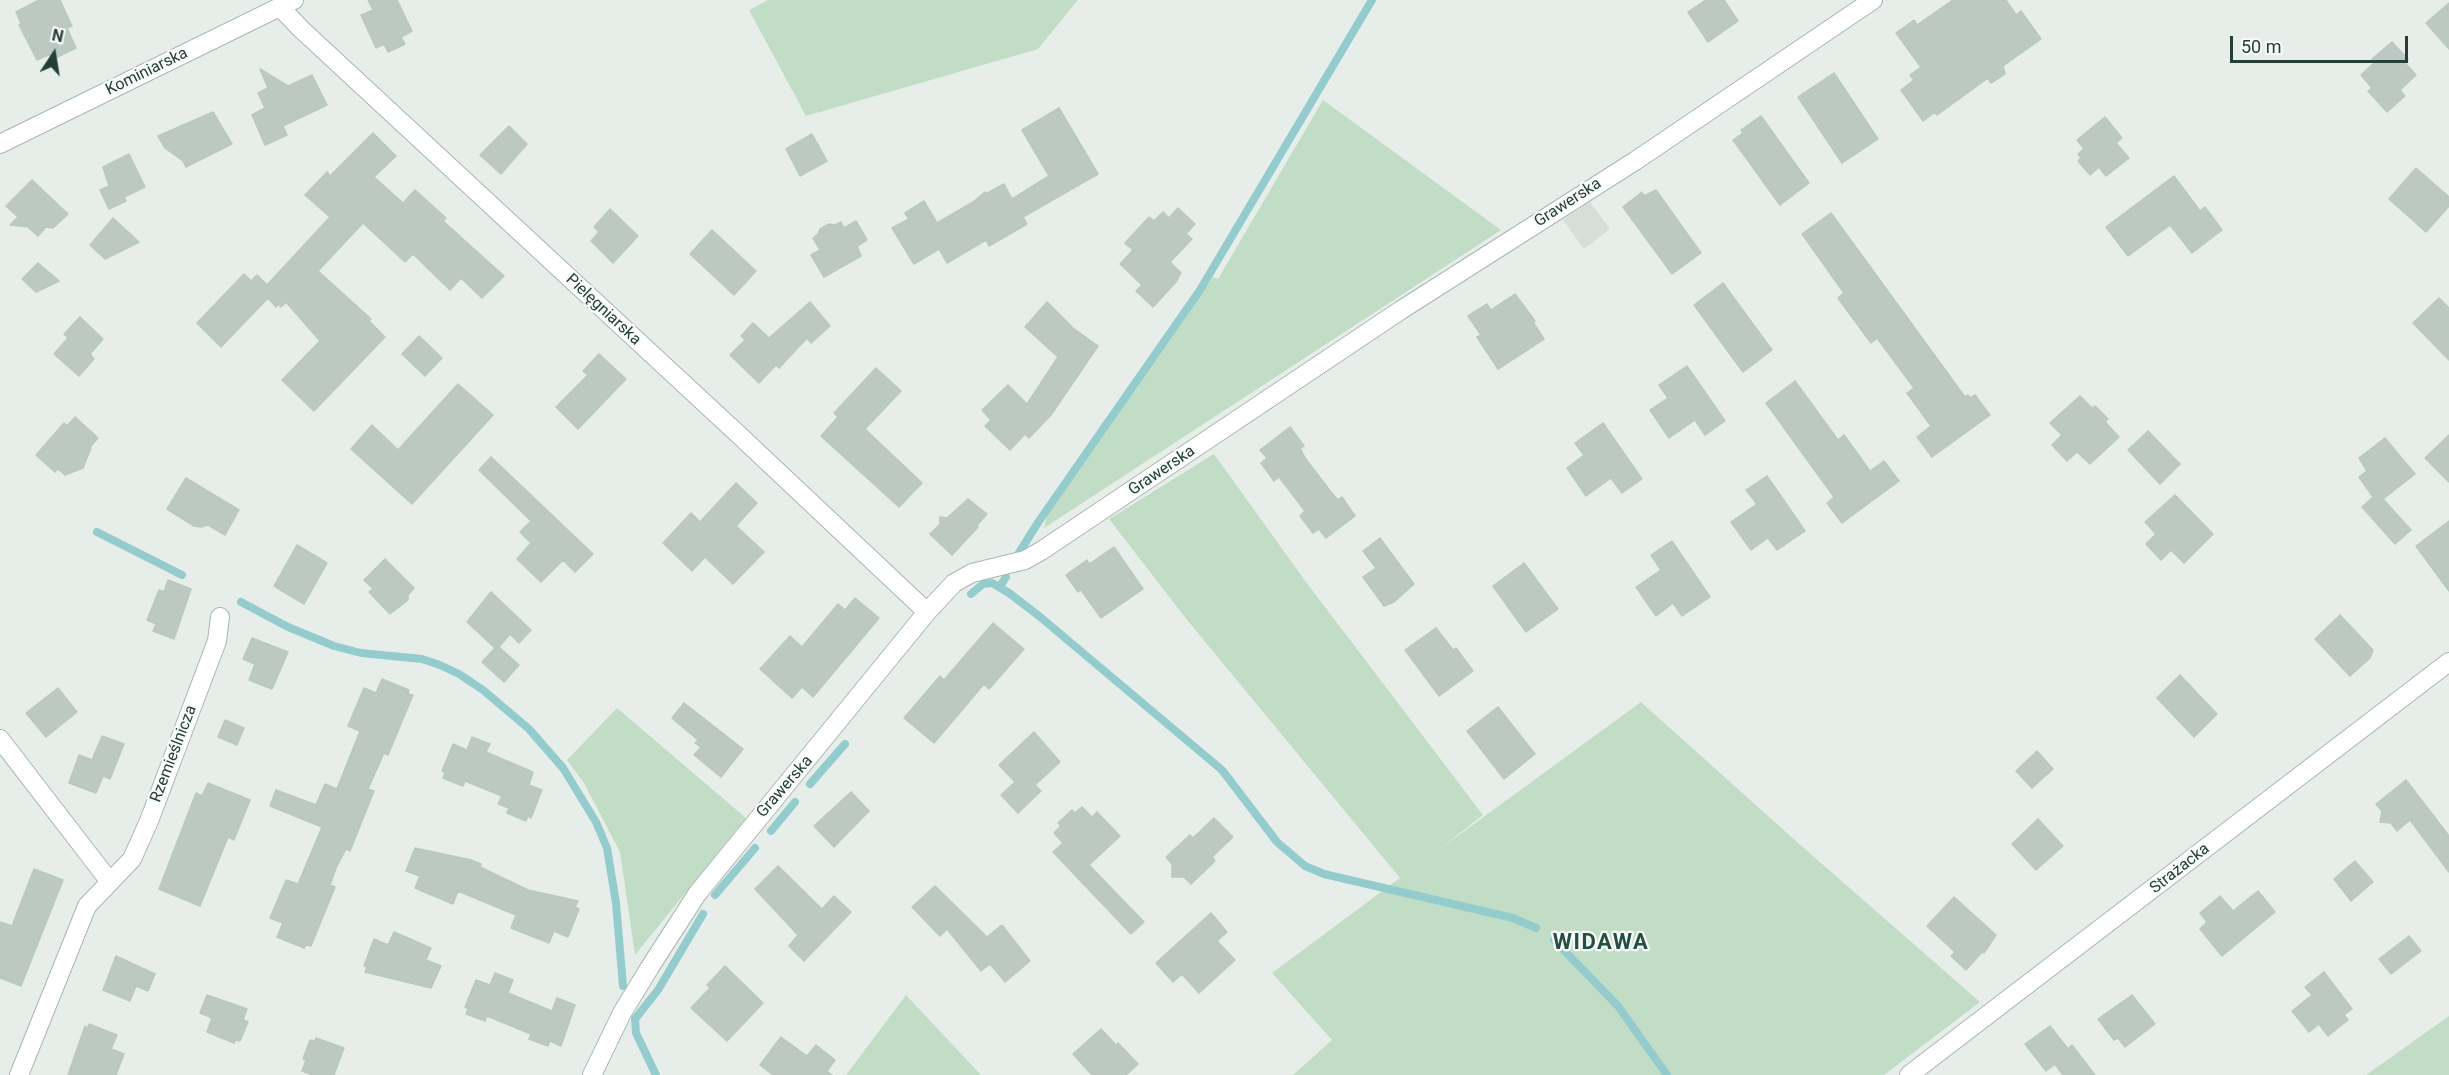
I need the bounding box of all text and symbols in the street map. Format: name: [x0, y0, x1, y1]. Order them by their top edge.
north arrow: [24, 24, 84, 84]
scale bar: [2233, 24, 2412, 62]
text: N: [50, 25, 65, 46]
text: 50 m: [2241, 36, 2281, 57]
street label: Kominiarska: [103, 44, 191, 100]
street label: Grawerska: [1531, 174, 1605, 232]
street label: Pielęgniarska: [561, 270, 645, 350]
street label: Grawerska: [1125, 442, 1199, 500]
street label: Rzemieślnicza: [147, 703, 201, 805]
street label: Grawerska: [753, 752, 817, 822]
street label: Strażacka: [2146, 840, 2214, 898]
district label: WIDAWA: [1553, 930, 1649, 956]

